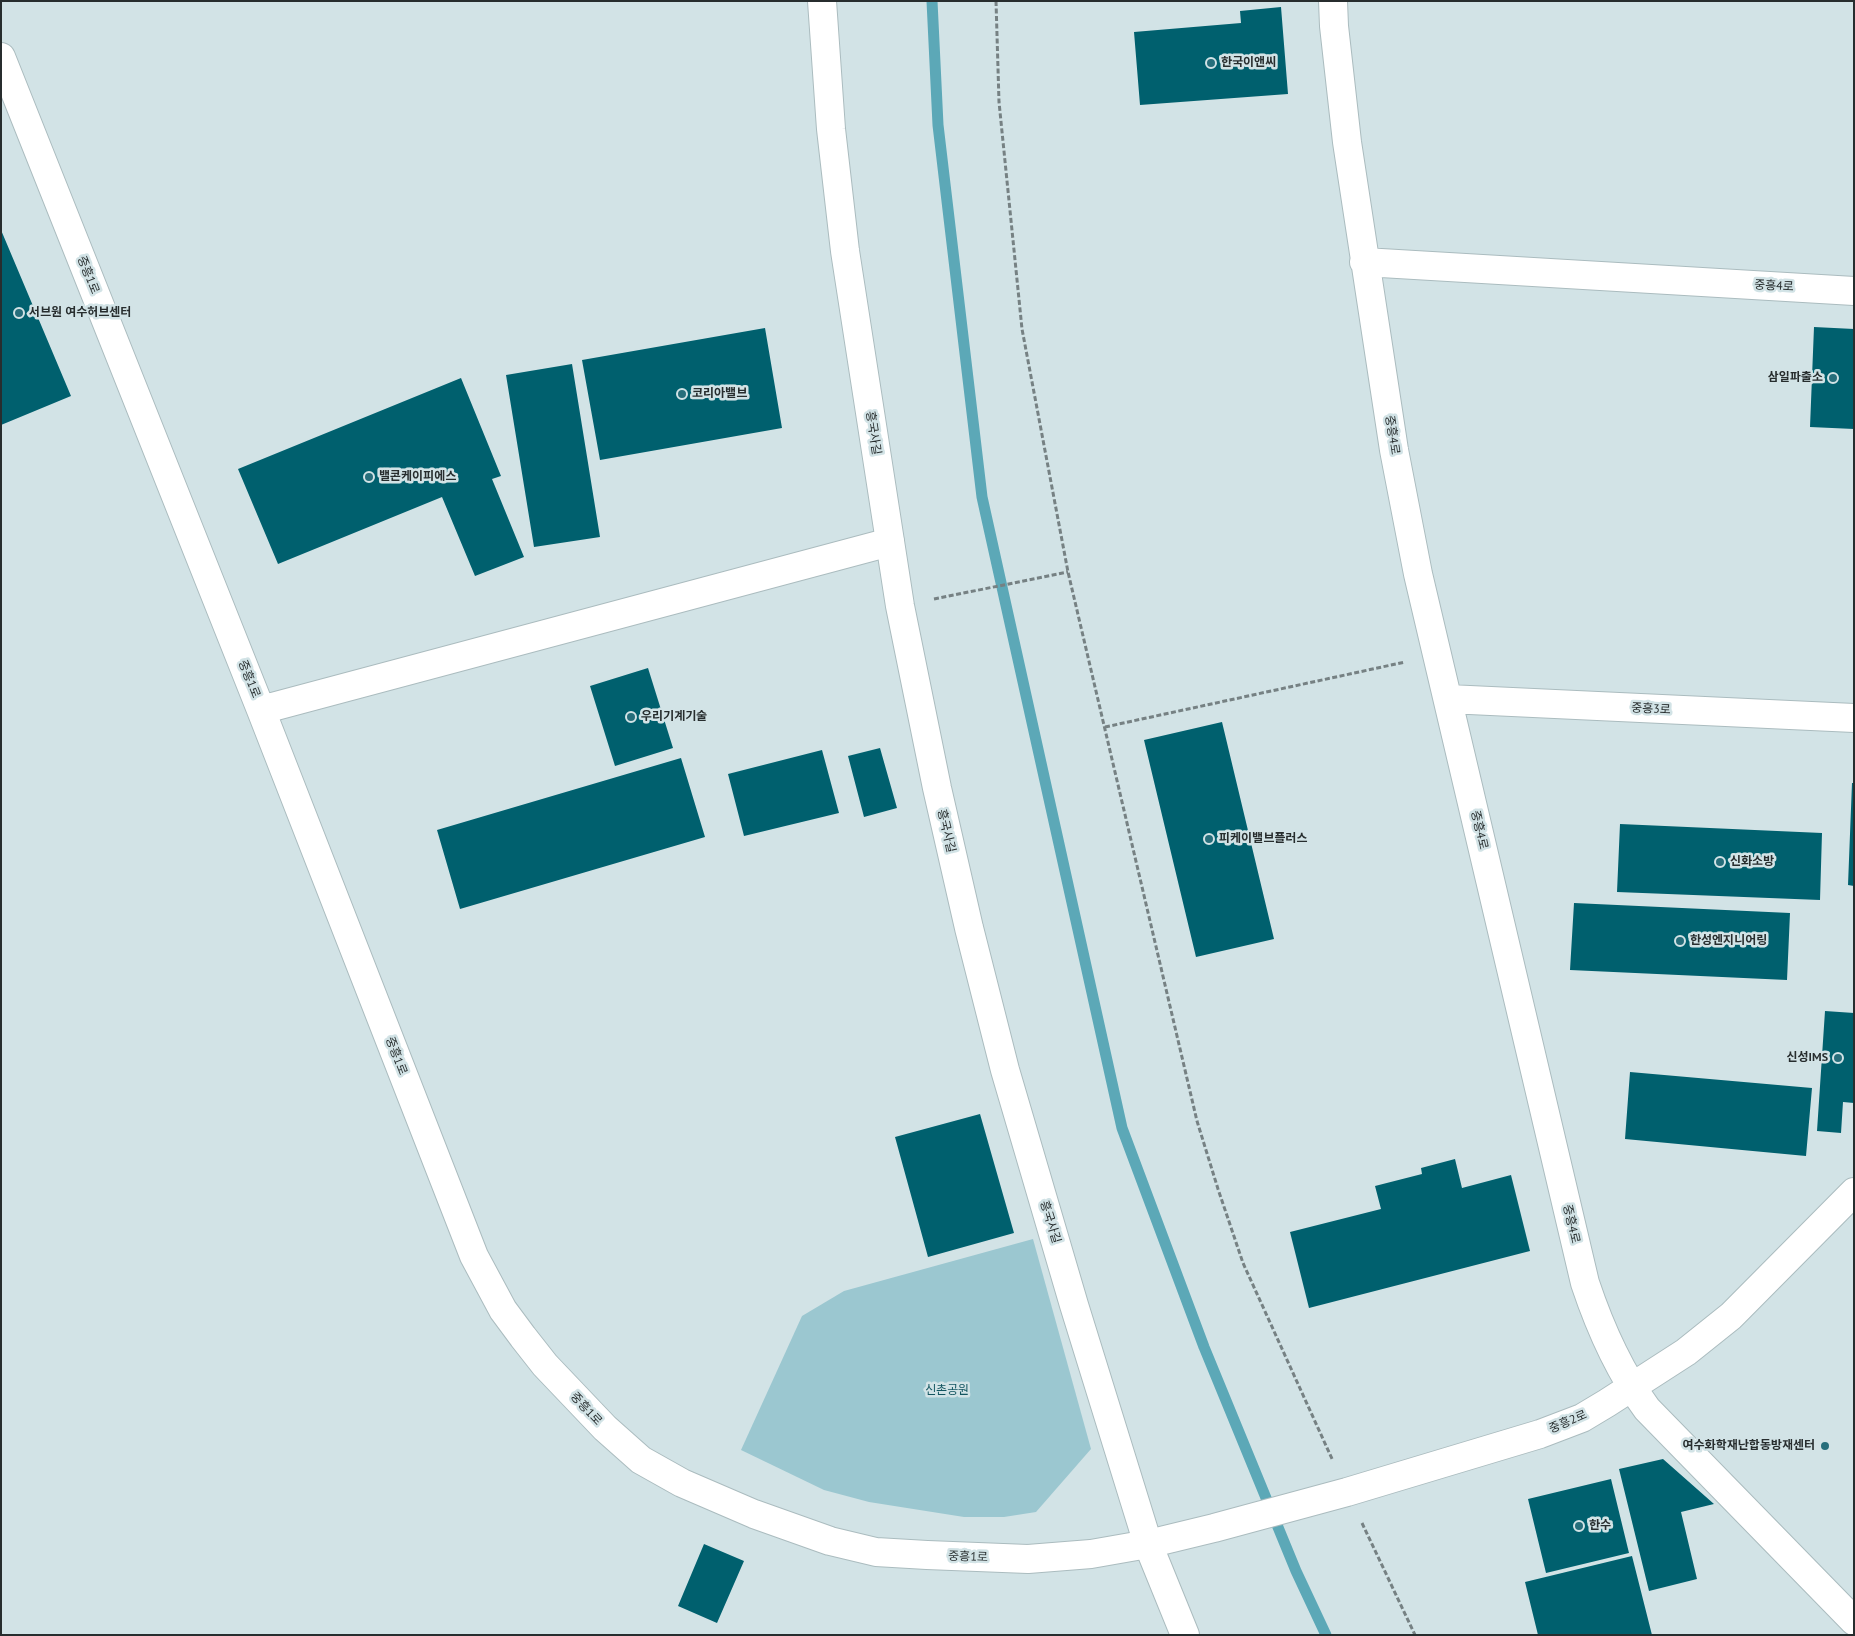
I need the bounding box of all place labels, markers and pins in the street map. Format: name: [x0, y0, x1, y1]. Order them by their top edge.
place label: 한국이앤씨: [1221, 56, 1276, 70]
marker: 한국이앤씨: [1205, 57, 1217, 69]
place label: 서브원 여수허브센터: [29, 306, 131, 320]
marker: 서브원 여수허브센터: [13, 307, 25, 319]
place label: 삼일파출소: [1768, 371, 1823, 385]
marker: 삼일파출소: [1827, 372, 1839, 384]
place label: 코리아밸브: [692, 387, 747, 401]
marker: 코리아밸브: [676, 388, 688, 400]
place label: 밸콘케이피에스: [379, 470, 456, 484]
marker: 밸콘케이피에스: [363, 471, 375, 483]
place label: 우리기계기술: [641, 710, 707, 724]
marker: 우리기계기술: [625, 711, 637, 723]
place label: 피케이밸브플러스: [1219, 832, 1307, 846]
marker: 피케이밸브플러스: [1203, 833, 1215, 845]
place label: 신화소방: [1730, 855, 1774, 869]
marker: 신화소방: [1714, 856, 1726, 868]
place label: 한성엔지니어링: [1690, 934, 1767, 948]
marker: 한성엔지니어링: [1674, 935, 1686, 947]
place label: 신성IMS: [1787, 1051, 1828, 1065]
marker: 신성IMS: [1832, 1052, 1844, 1064]
place label: 여수화학재난합동방재센터: [1683, 1439, 1815, 1453]
marker: 여수화학재난합동방재센터: [1819, 1440, 1831, 1452]
place label: 한수: [1589, 1519, 1611, 1533]
marker: 한수: [1573, 1520, 1585, 1532]

